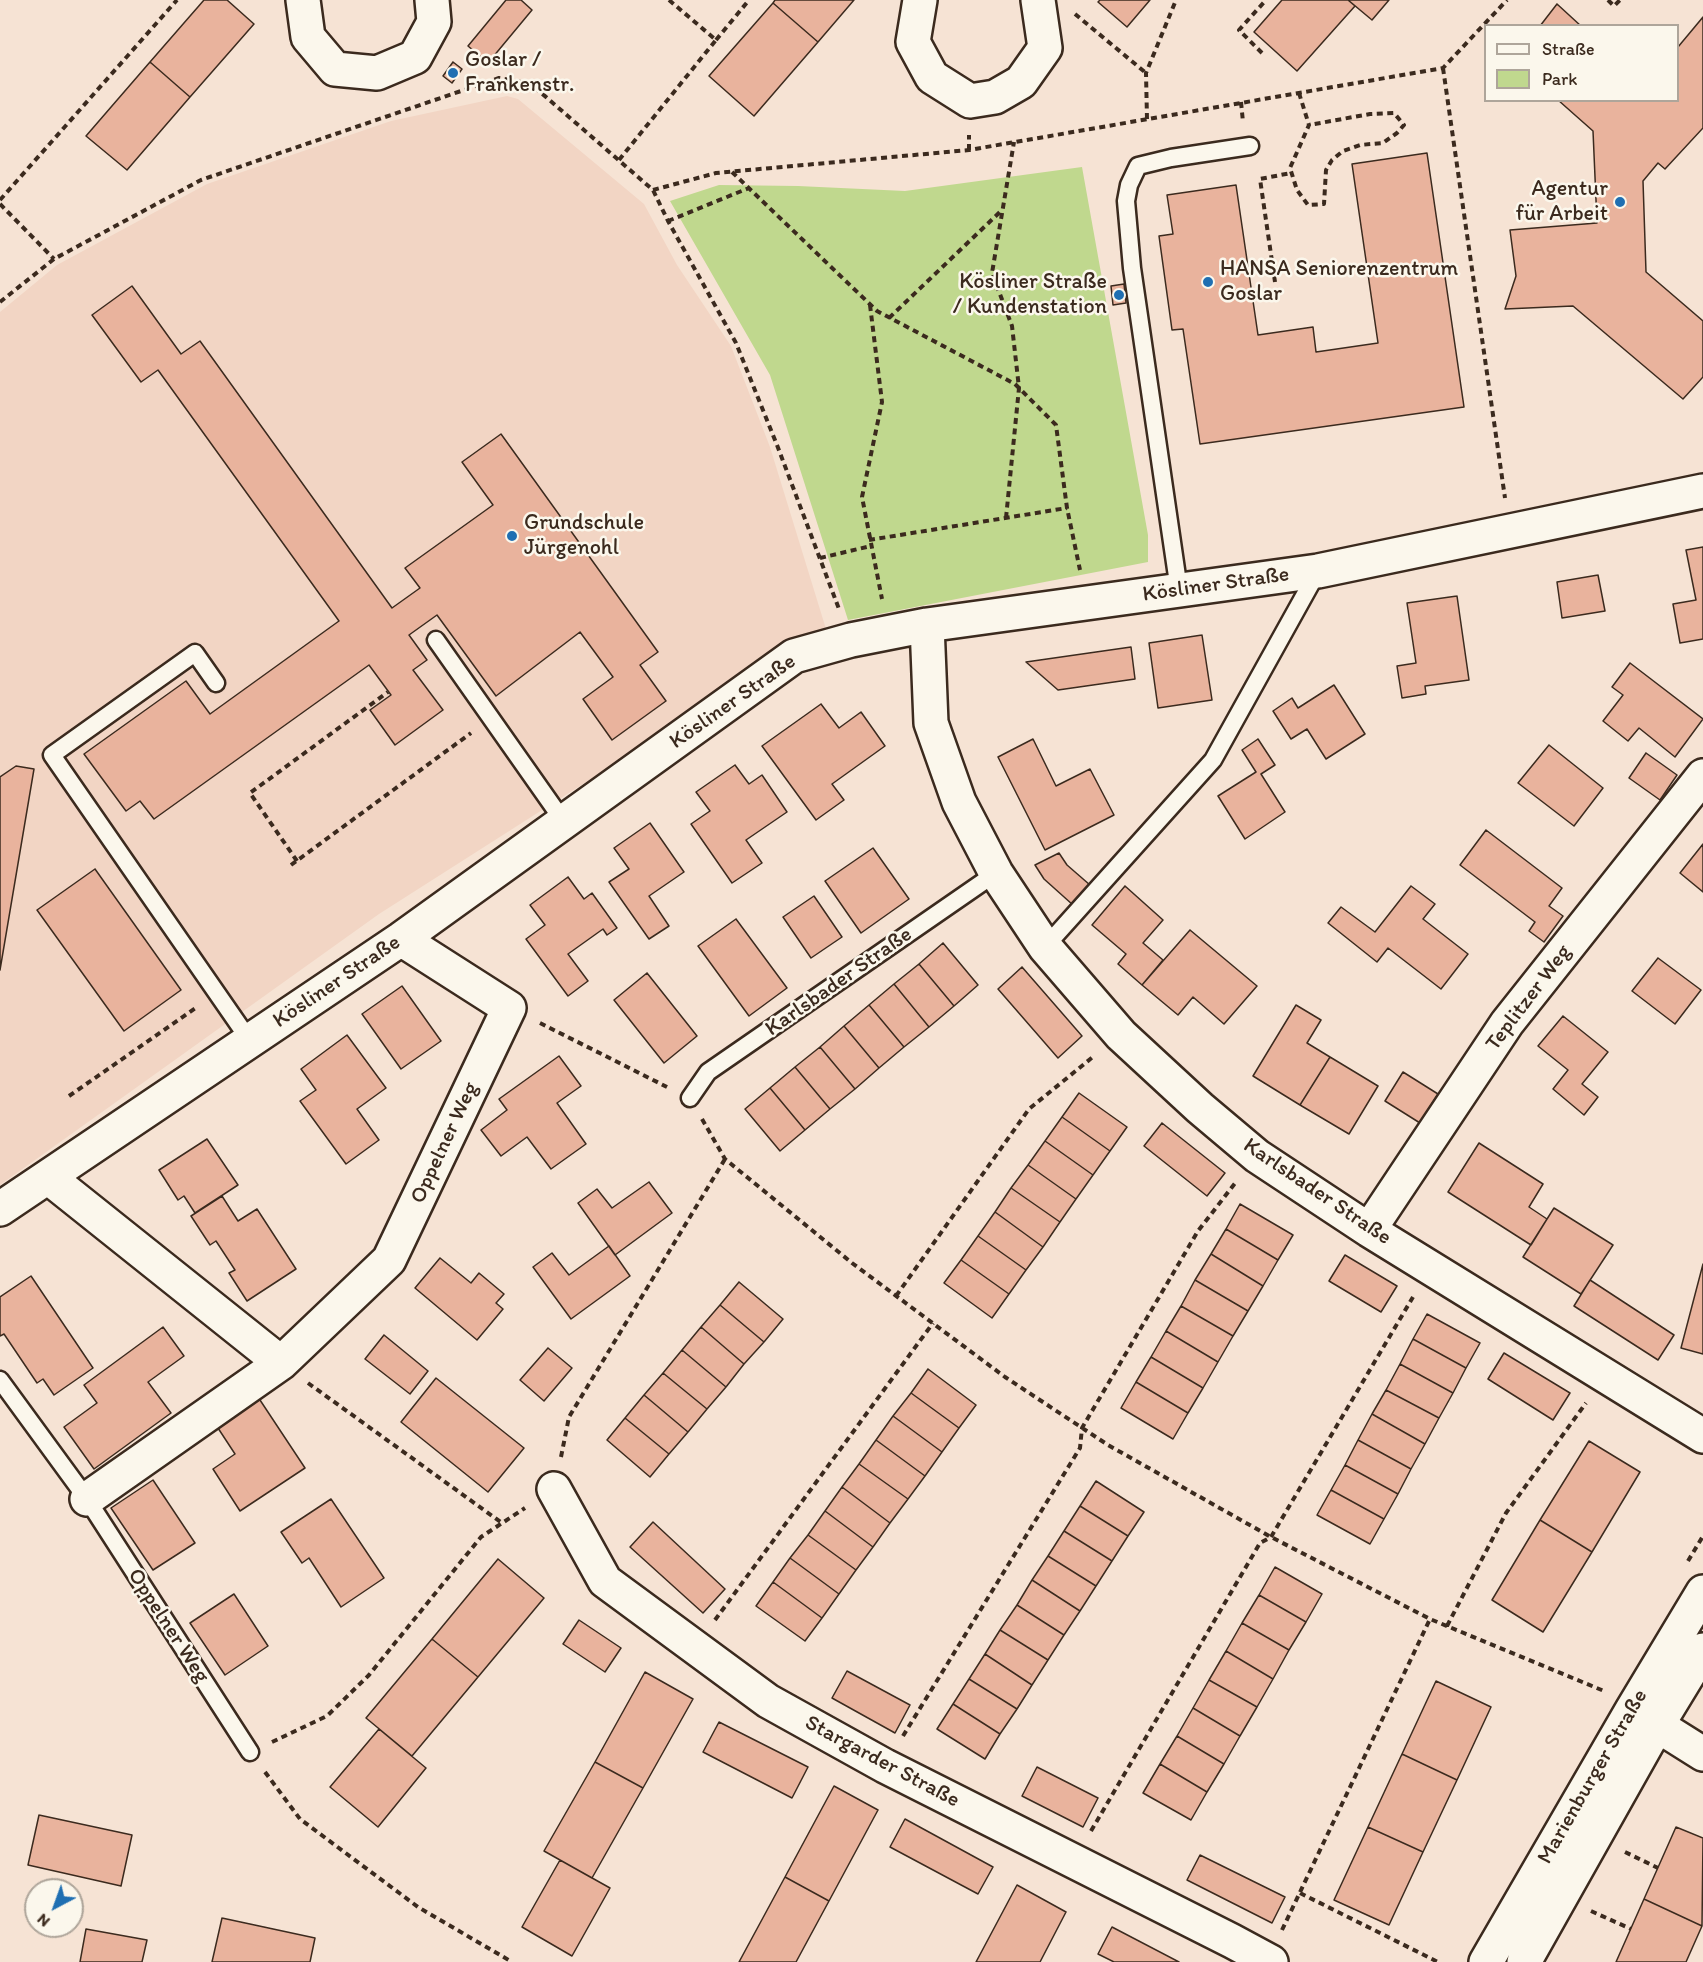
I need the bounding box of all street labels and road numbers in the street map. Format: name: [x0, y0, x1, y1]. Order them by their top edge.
street label: Kösliner Straße: [1141, 562, 1291, 608]
street label: Kösliner Straße: [665, 649, 801, 755]
street label: Karlsbader Straße: [761, 922, 917, 1042]
street label: Kösliner Straße: [268, 930, 406, 1034]
street label: Teplitzer Weg: [1480, 940, 1578, 1056]
street label: Oppelner Weg: [405, 1078, 485, 1208]
street label: Karlsbader Straße: [1238, 1133, 1396, 1251]
street label: Oppelner Weg: [121, 1564, 215, 1688]
street label: Marienburger Straße: [1532, 1685, 1654, 1869]
street label: Stargarder Straße: [800, 1710, 964, 1814]

